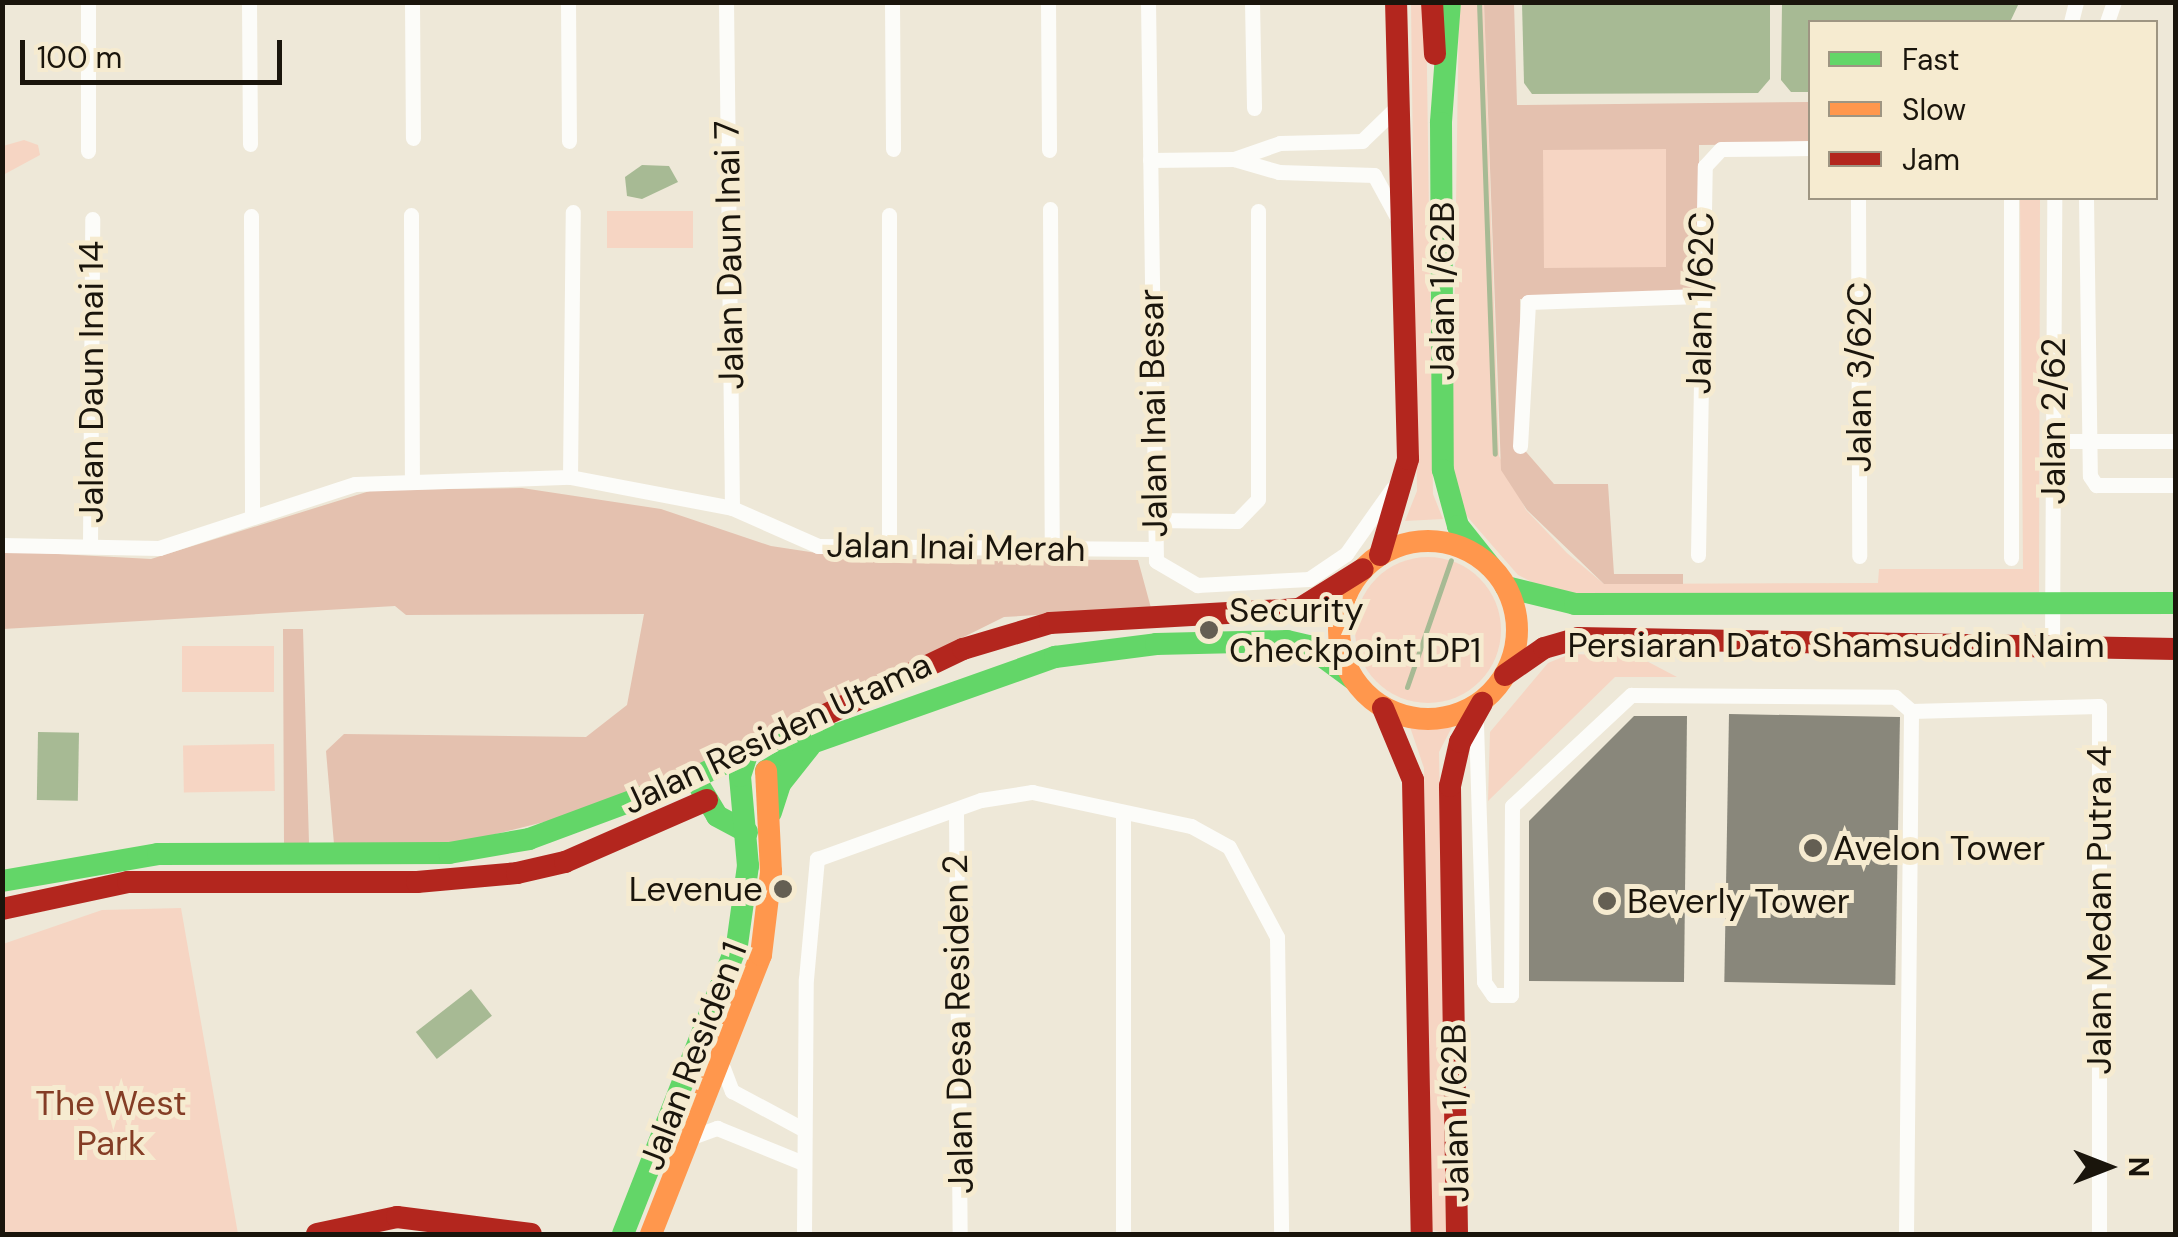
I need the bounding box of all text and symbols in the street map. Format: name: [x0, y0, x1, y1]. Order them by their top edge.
scale bar: [25, 20, 288, 82]
legend: [1808, 20, 2158, 200]
text: 100 m: [37, 38, 122, 77]
text: Fast: [1902, 40, 1960, 79]
text: Slow: [1902, 90, 1966, 129]
street label: Jalan Daun Inai 7: [706, 120, 752, 390]
text: Jam: [1902, 140, 1960, 179]
street label: Jalan 1/62B: [1421, 202, 1463, 380]
street label: Jalan 1/62C: [1677, 211, 1723, 395]
street label: Jalan Daun Inai 14: [70, 241, 112, 523]
street label: Jalan 3/62C: [1838, 282, 1880, 472]
street label: Jalan Inai Besar: [1130, 288, 1176, 538]
street label: Jalan 2/62: [2032, 338, 2074, 504]
street label: Jalan Inai Merah: [826, 524, 1086, 570]
place label: Security Checkpoint DP1: [1229, 589, 1481, 671]
marker: Security Checkpoint DP1: [1198, 619, 1220, 641]
street label: Persiaran Dato Shamsuddin Naim: [1567, 624, 2105, 666]
street label: Jalan Residen Utama: [616, 643, 938, 823]
street label: Jalan Medan Putra 4: [2078, 745, 2120, 1075]
place label: Avelon Tower: [1833, 827, 2045, 869]
marker: Avelon Tower: [1802, 837, 1824, 859]
street label: Jalan Desa Residen 2: [934, 854, 982, 1194]
place label: Levenue: [629, 868, 763, 910]
marker: Levenue: [772, 878, 794, 900]
place label: Beverly Tower: [1627, 880, 1850, 922]
marker: Beverly Tower: [1596, 890, 1618, 912]
street label: Jalan Residen 1: [630, 936, 756, 1176]
street label: Jalan 1/62B: [1432, 1023, 1478, 1203]
park label: The West Park: [35, 1082, 187, 1164]
north arrow: [2058, 1117, 2158, 1217]
text: N: [2120, 1157, 2157, 1177]

